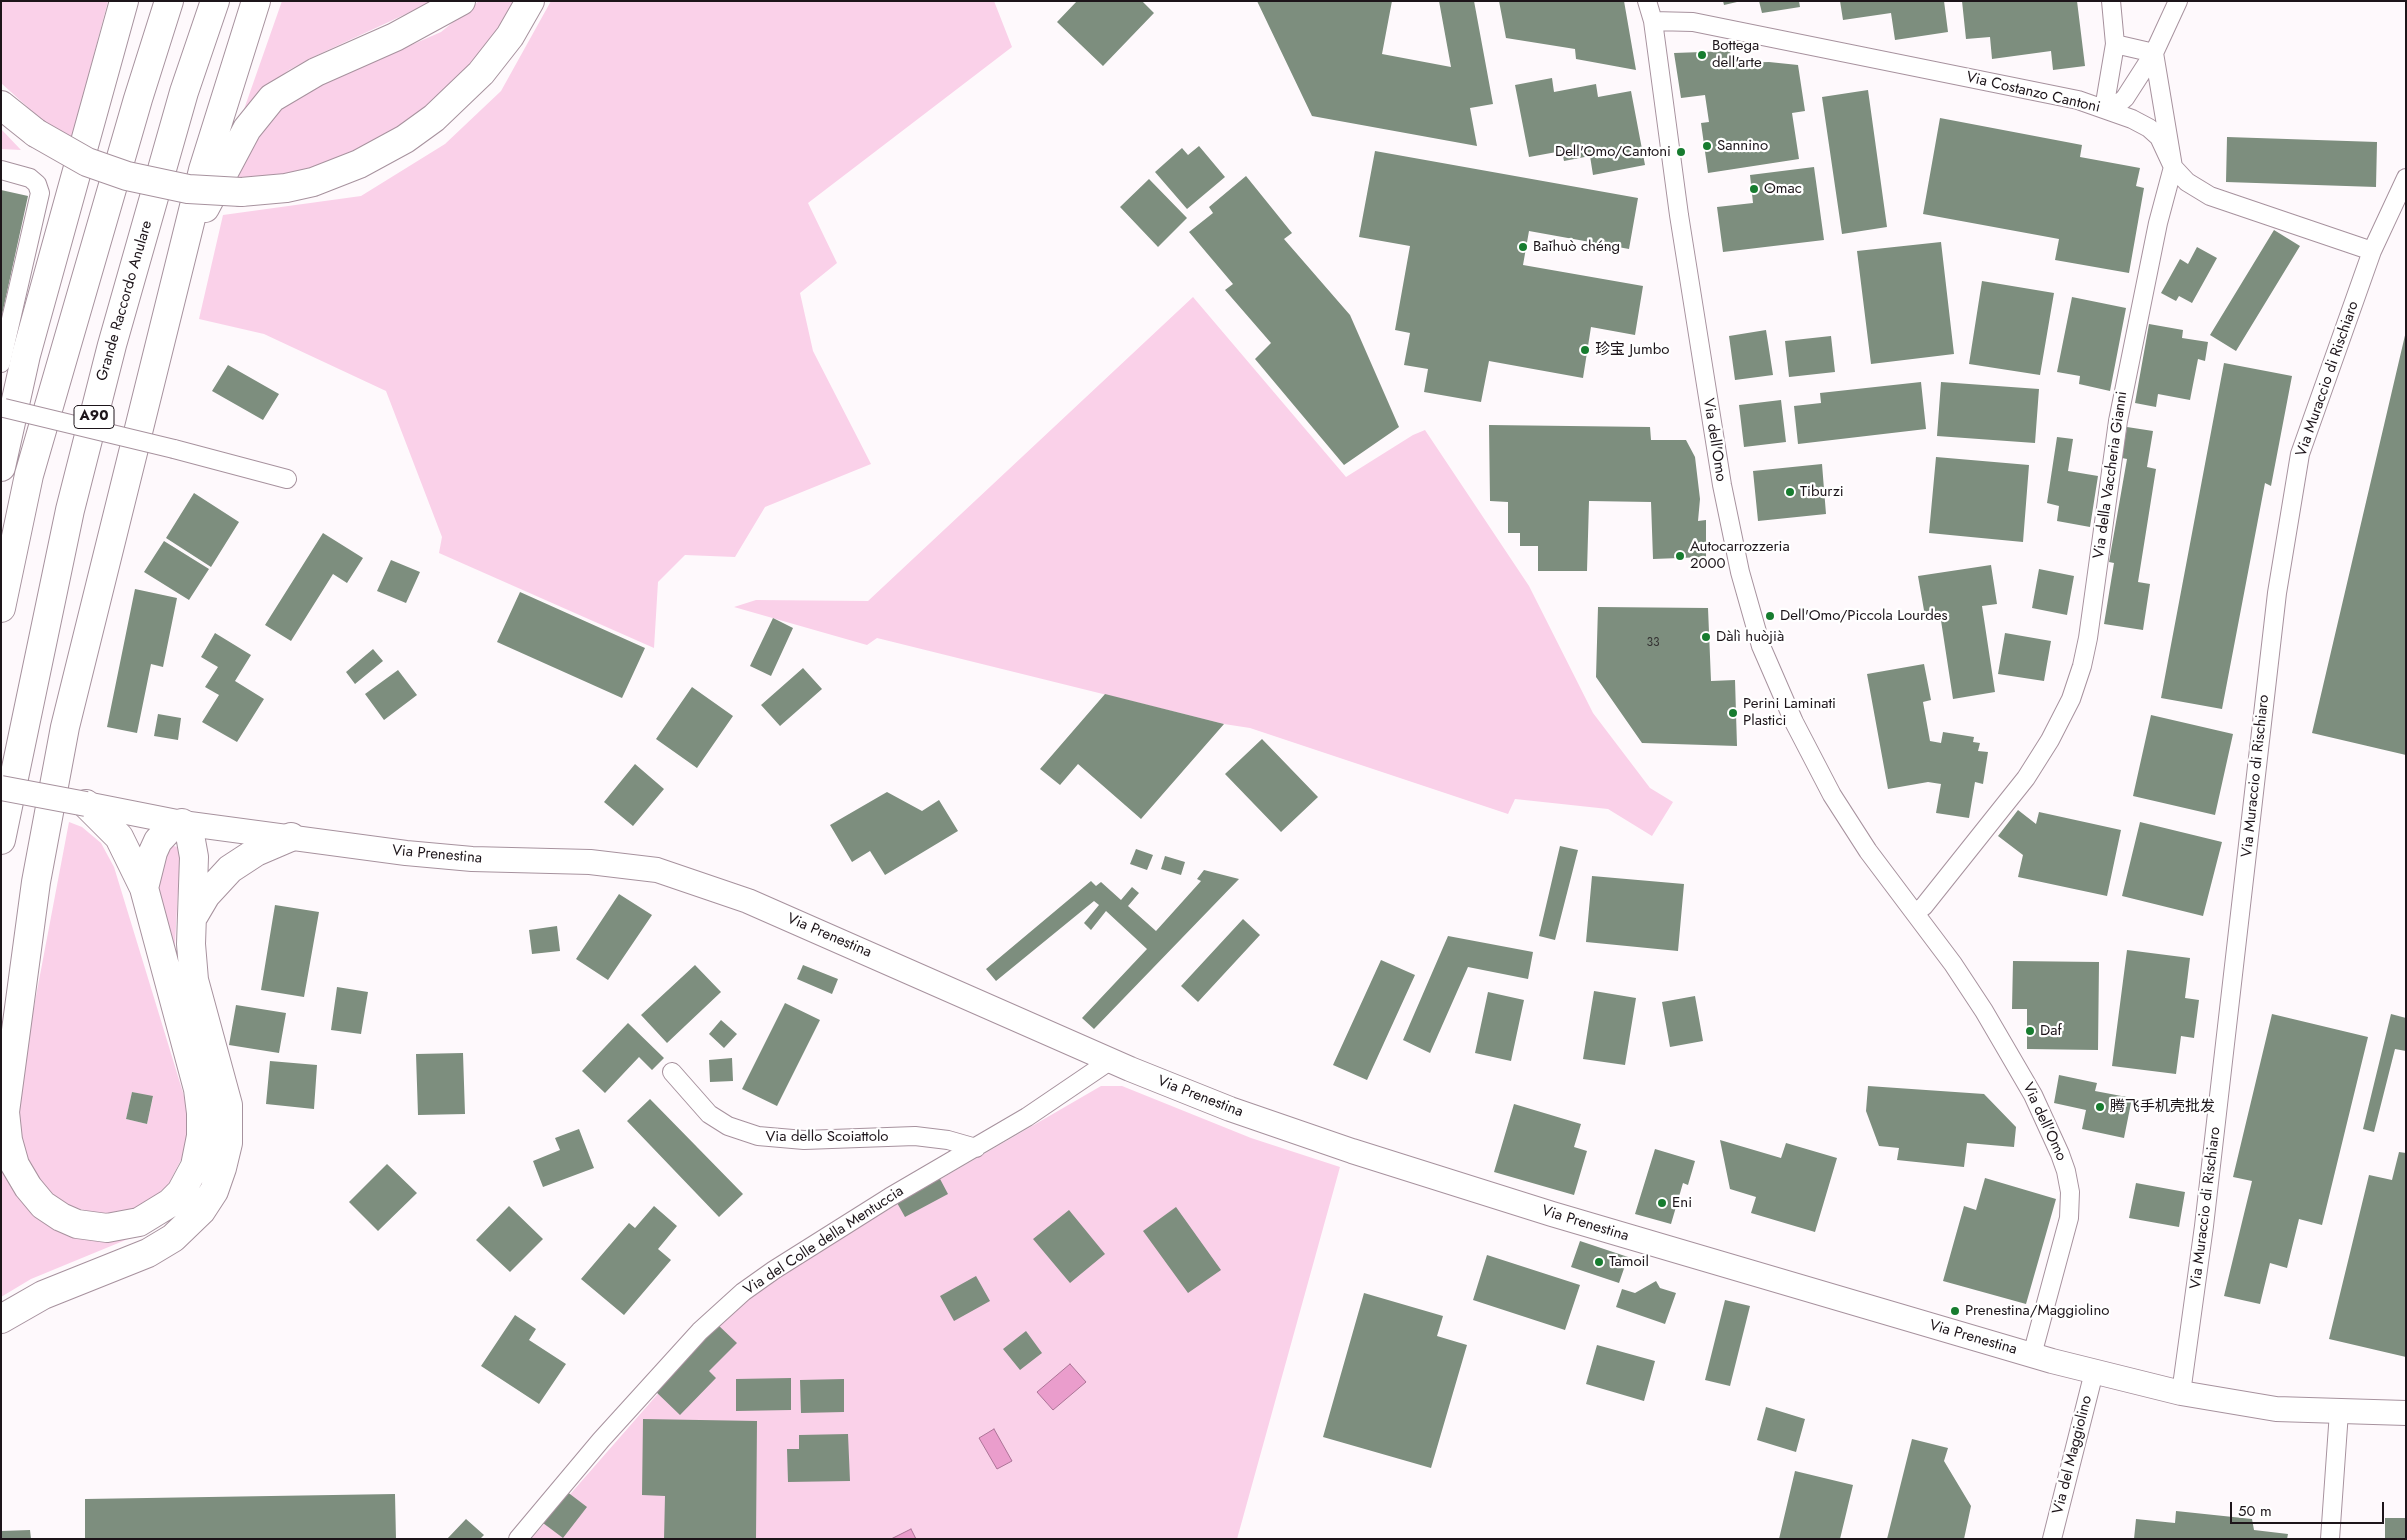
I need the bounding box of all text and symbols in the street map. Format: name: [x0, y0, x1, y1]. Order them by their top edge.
place label: Bottega dell'arte: [1712, 37, 1762, 72]
marker: Bottega dell'arte: [1696, 49, 1708, 61]
street label: Via Costanzo Cantoni: [1964, 69, 2102, 117]
place label: Sannino: [1717, 137, 1768, 155]
marker: Sannino: [1701, 140, 1713, 152]
place label: Dell'Omo/Cantoni: [1555, 143, 1671, 161]
marker: Dell'Omo/Cantoni: [1675, 146, 1687, 158]
place label: Omac: [1764, 180, 1802, 198]
marker: Omac: [1748, 183, 1760, 195]
street label: Grande Raccordo Anulare: [93, 219, 157, 383]
place label: Bǎihuò chéng: [1533, 238, 1620, 256]
marker: Bǎihuò chéng: [1517, 241, 1529, 253]
street label: Via Muraccio di Rischiaro: [2293, 299, 2363, 459]
place label: 珍宝 Jumbo: [1595, 341, 1669, 359]
marker: 珍宝 Jumbo: [1579, 344, 1591, 356]
street label: Via della Vaccheria Gianni: [2090, 390, 2132, 560]
street label: Via dell'Omo: [1699, 397, 1729, 483]
road number: A90: [74, 406, 114, 428]
place label: Tiburzi: [1800, 483, 1844, 501]
marker: Tiburzi: [1784, 486, 1796, 498]
place label: Autocarrozzeria 2000: [1690, 538, 1790, 573]
marker: Autocarrozzeria 2000: [1674, 550, 1686, 562]
place label: Dell'Omo/Piccola Lourdes: [1780, 607, 1947, 625]
marker: Dell'Omo/Piccola Lourdes: [1764, 610, 1776, 622]
place label: Dàlì huòjià: [1716, 628, 1784, 646]
marker: Dàlì huòjià: [1700, 631, 1712, 643]
house number: 33: [1646, 636, 1660, 650]
street label: Via Muraccio di Rischiaro: [2239, 694, 2273, 858]
place label: Perini Laminati Plastici: [1743, 695, 1836, 730]
marker: Perini Laminati Plastici: [1727, 707, 1739, 719]
street label: Via Prenestina: [391, 842, 483, 868]
street label: Via Prenestina: [784, 910, 874, 962]
place label: Daf: [2040, 1022, 2062, 1040]
marker: Daf: [2024, 1025, 2036, 1037]
street label: Via Prenestina: [1155, 1072, 1245, 1122]
street label: Via dell'Omo: [2018, 1080, 2070, 1164]
place label: 腾飞手机壳批发: [2110, 1098, 2215, 1116]
marker: 腾飞手机壳批发: [2094, 1101, 2106, 1113]
street label: Via Muraccio di Rischiaro: [2187, 1126, 2225, 1290]
street label: Via dello Scoiattolo: [765, 1128, 889, 1146]
street label: Via del Colle della Mentuccia: [741, 1183, 907, 1299]
place label: Eni: [1672, 1194, 1692, 1212]
marker: Eni: [1656, 1197, 1668, 1209]
street label: Via Prenestina: [1539, 1202, 1631, 1246]
place label: Tamoil: [1609, 1253, 1649, 1271]
marker: Tamoil: [1593, 1256, 1605, 1268]
place label: Prenestina/Maggiolino: [1965, 1302, 2109, 1320]
marker: Prenestina/Maggiolino: [1949, 1305, 1961, 1317]
street label: Via Prenestina: [1927, 1317, 2019, 1359]
street label: Via del Maggiolino: [2050, 1394, 2096, 1516]
scale bar: [2232, 1492, 2386, 1524]
text: 50 m: [2238, 1500, 2272, 1522]

